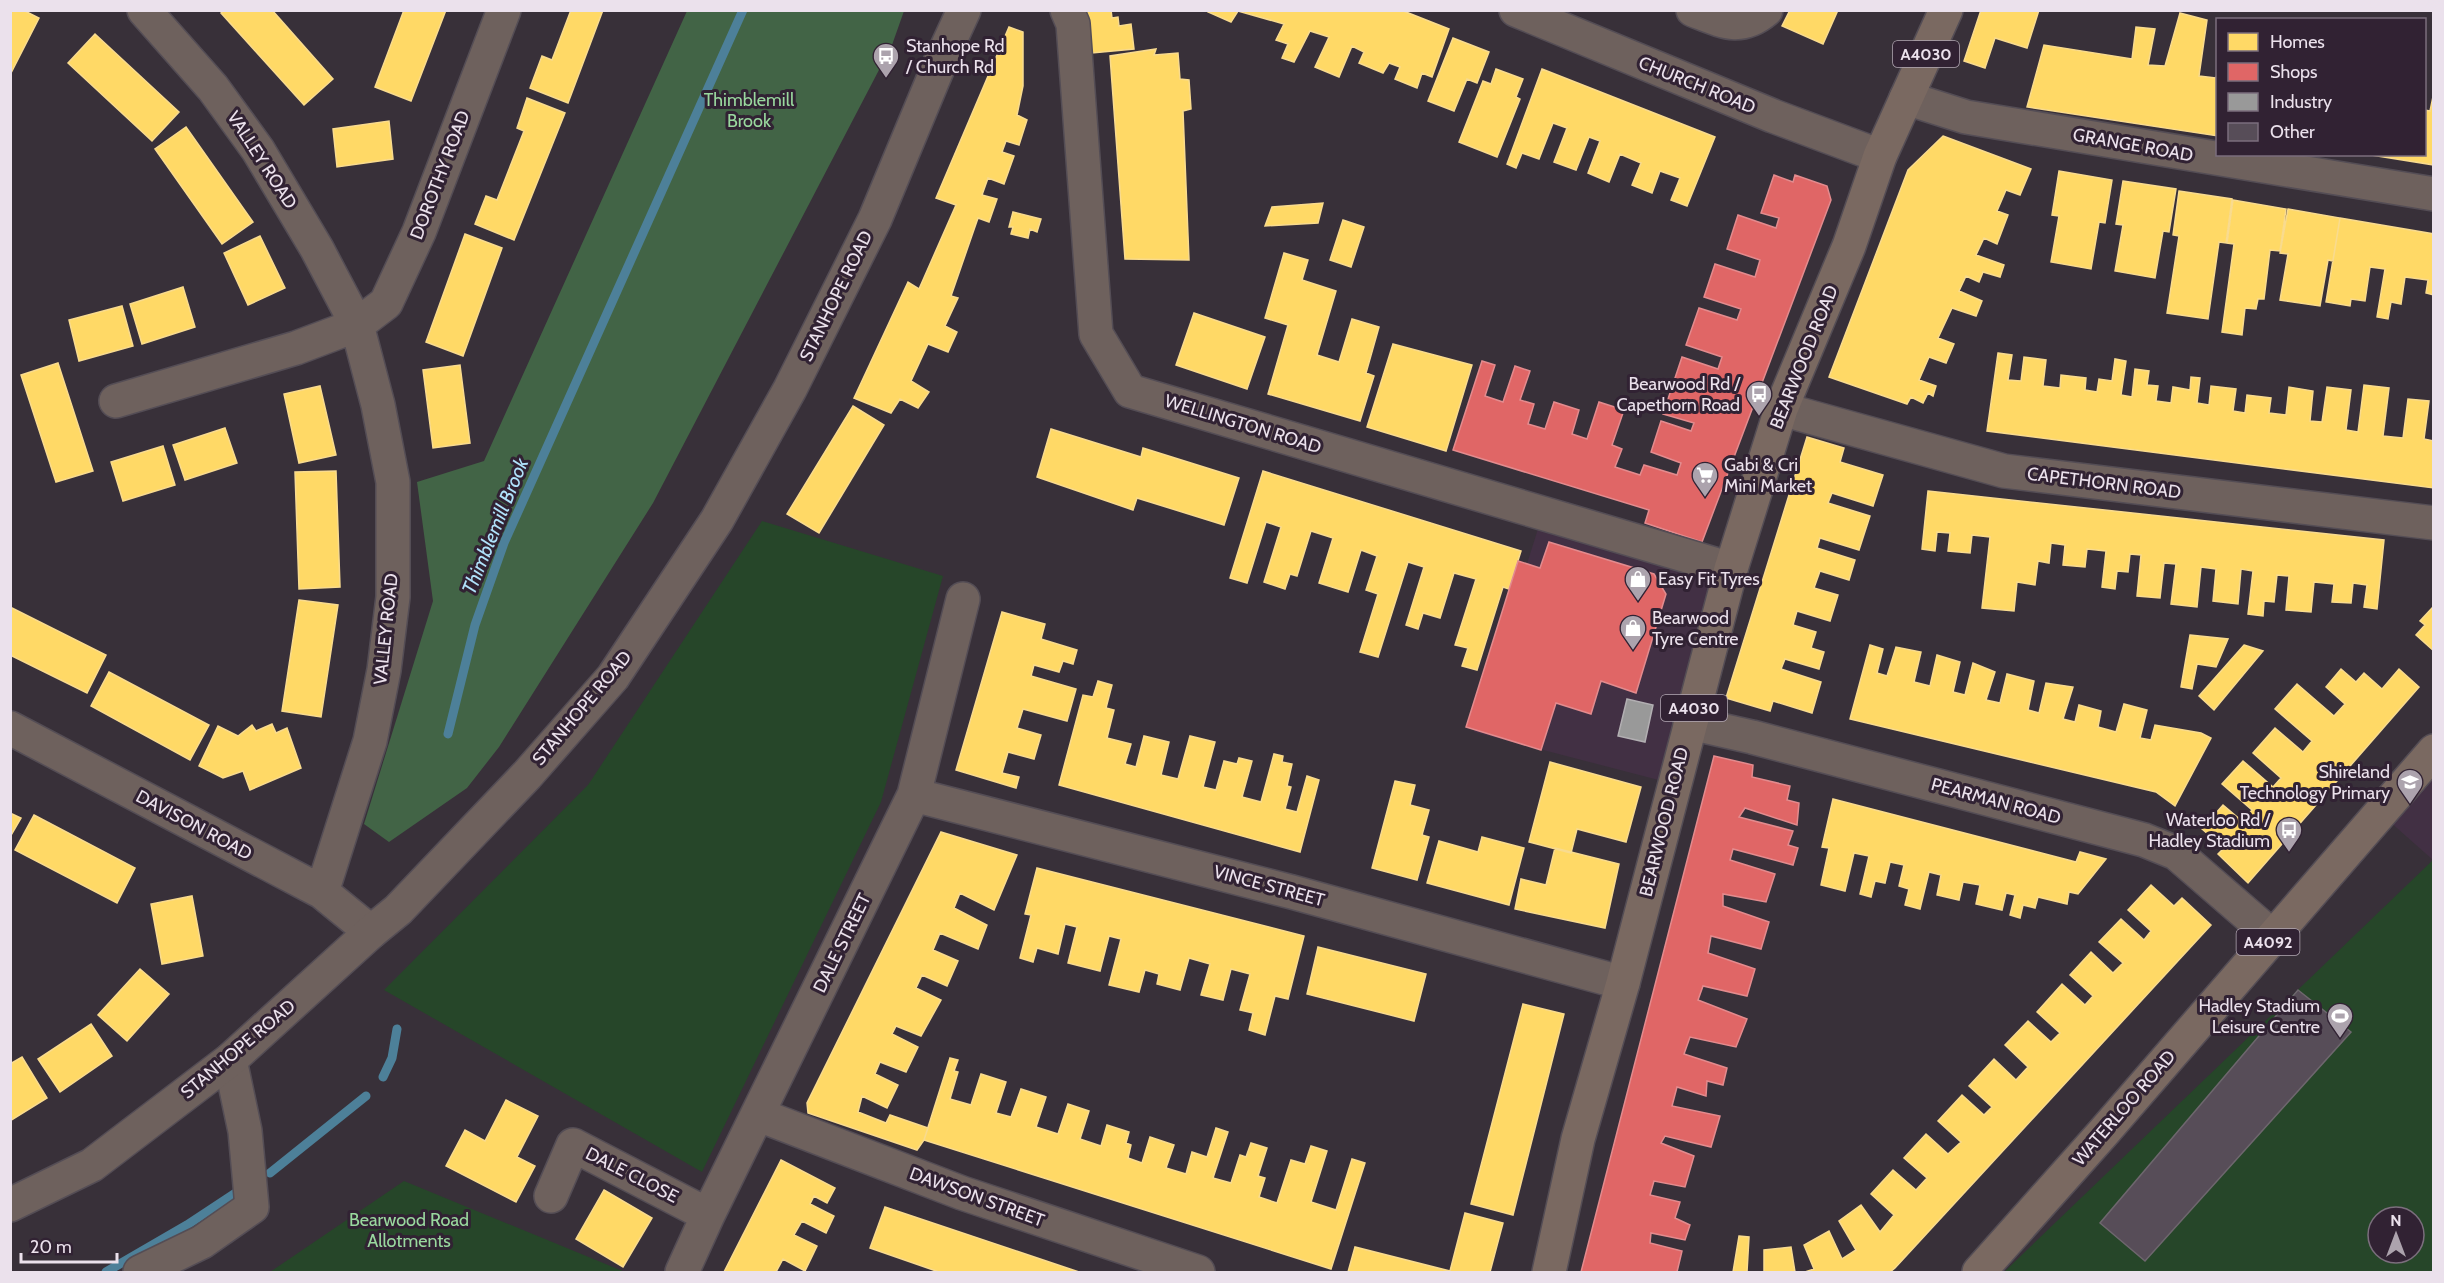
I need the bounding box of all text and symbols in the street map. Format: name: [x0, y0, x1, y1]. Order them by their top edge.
legend: [2216, 18, 2426, 156]
text: Homes: [2270, 31, 2325, 53]
place label: Stanhope Rd / Church Rd: [905, 35, 1004, 78]
bus stop icon: Stanhope Rd / Church Rd: [871, 41, 901, 79]
road number: A4030: [1893, 41, 1959, 67]
street label: CHURCH ROAD: [1635, 52, 1759, 118]
text: Shops: [2270, 61, 2318, 83]
park label: Thimblemill Brook: [704, 89, 795, 132]
text: Industry: [2270, 91, 2332, 113]
street label: VALLEY ROAD: [222, 107, 302, 213]
street label: DOROTHY ROAD: [405, 107, 475, 243]
text: Other: [2270, 121, 2315, 143]
street label: GRANGE ROAD: [2071, 124, 2195, 166]
street label: STANHOPE ROAD: [795, 227, 877, 365]
street label: BEARWOOD ROAD: [1765, 282, 1843, 432]
place label: Bearwood Rd / Capethorn Road: [1616, 373, 1741, 416]
bus stop icon: Bearwood Rd / Capethorn Road: [1744, 379, 1774, 417]
street label: WELLINGTON ROAD: [1162, 390, 1324, 458]
water label: Thimblemill Brook: [457, 453, 534, 598]
place label: Gabi & Cri Mini Market: [1724, 454, 1812, 497]
supermarket icon: Gabi & Cri Mini Market: [1690, 460, 1720, 498]
street label: CAPETHORN ROAD: [2026, 463, 2182, 503]
shop icon: Easy Fit Tyres: [1623, 564, 1653, 602]
place label: Easy Fit Tyres: [1658, 568, 1760, 590]
street label: VALLEY ROAD: [369, 572, 403, 686]
place label: Bearwood Tyre Centre: [1652, 607, 1739, 650]
shop icon: Bearwood Tyre Centre: [1618, 613, 1648, 651]
street label: STANHOPE ROAD: [528, 646, 636, 770]
road number: A4030: [1661, 695, 1727, 721]
street label: BEARWOOD ROAD: [1635, 745, 1693, 899]
place label: Shireland Technology Primary: [2240, 761, 2390, 804]
school or university icon: Shireland Technology Primary: [2395, 767, 2425, 805]
street label: PEARMAN ROAD: [1929, 773, 2063, 829]
street label: DAVISON ROAD: [132, 785, 256, 865]
place label: Waterloo Rd / Hadley Stadium: [2148, 809, 2271, 852]
bus stop icon: Waterloo Rd / Hadley Stadium: [2274, 815, 2304, 853]
street label: VINCE STREET: [1211, 861, 1327, 911]
street label: DALE STREET: [809, 890, 876, 996]
road number: A4092: [2236, 929, 2300, 955]
street label: STANHOPE ROAD: [176, 995, 300, 1103]
place label: Hadley Stadium Leisure Centre: [2198, 995, 2320, 1038]
sports icon: Hadley Stadium Leisure Centre: [2325, 1001, 2355, 1039]
street label: WATERLOO ROAD: [2068, 1046, 2180, 1170]
street label: DALE CLOSE: [582, 1142, 682, 1208]
street label: DAWSON STREET: [907, 1162, 1048, 1232]
north arrow: [2366, 1205, 2426, 1265]
park label: Bearwood Road Allotments: [349, 1209, 469, 1252]
text: N: [2390, 1211, 2402, 1230]
scale bar: [21, 1226, 117, 1264]
text: 20 m: [30, 1236, 72, 1258]

